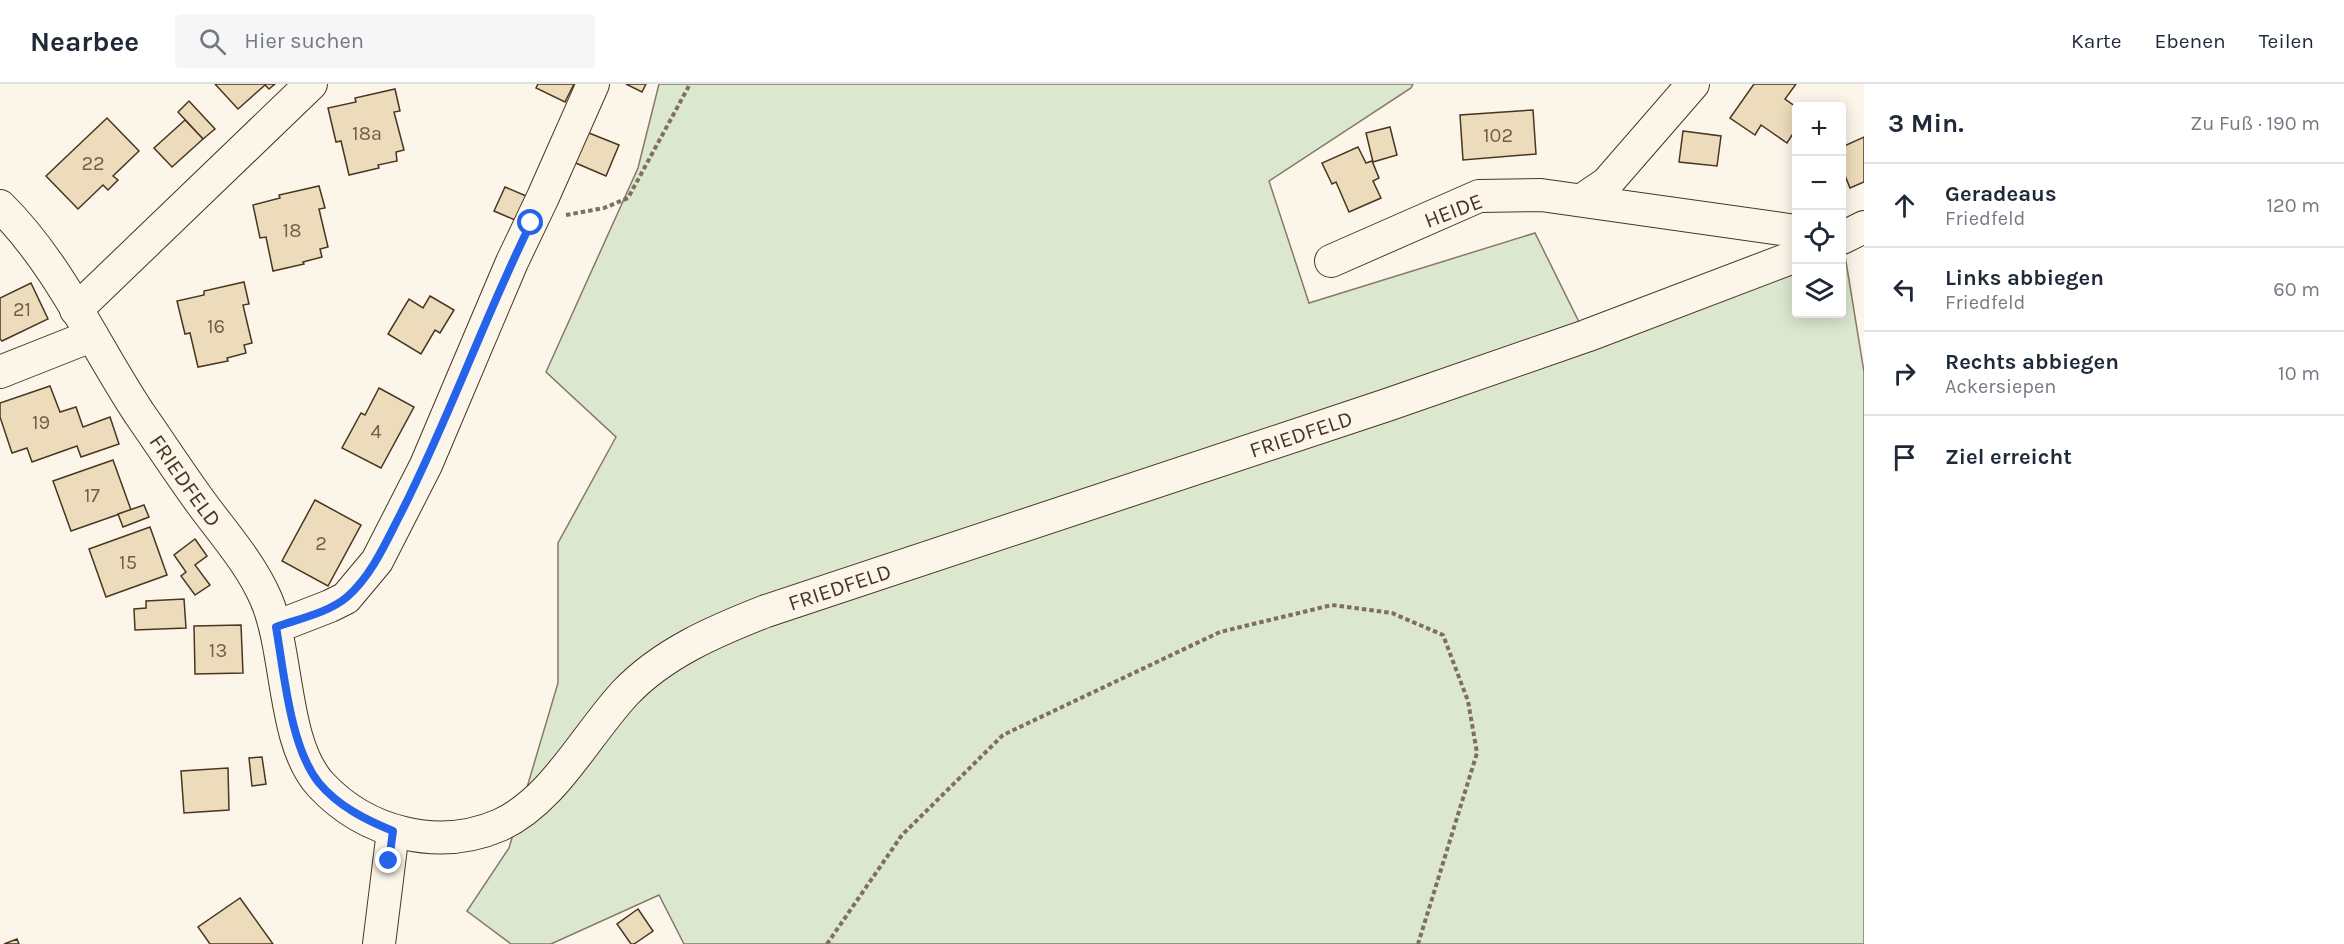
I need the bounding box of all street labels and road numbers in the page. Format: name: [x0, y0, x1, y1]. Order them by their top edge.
street label: HEIDE: [1421, 188, 1486, 234]
street label: FRIEDFELD: [1246, 405, 1356, 464]
street label: FRIEDFELD: [144, 430, 226, 532]
street label: FRIEDFELD: [785, 558, 895, 617]

